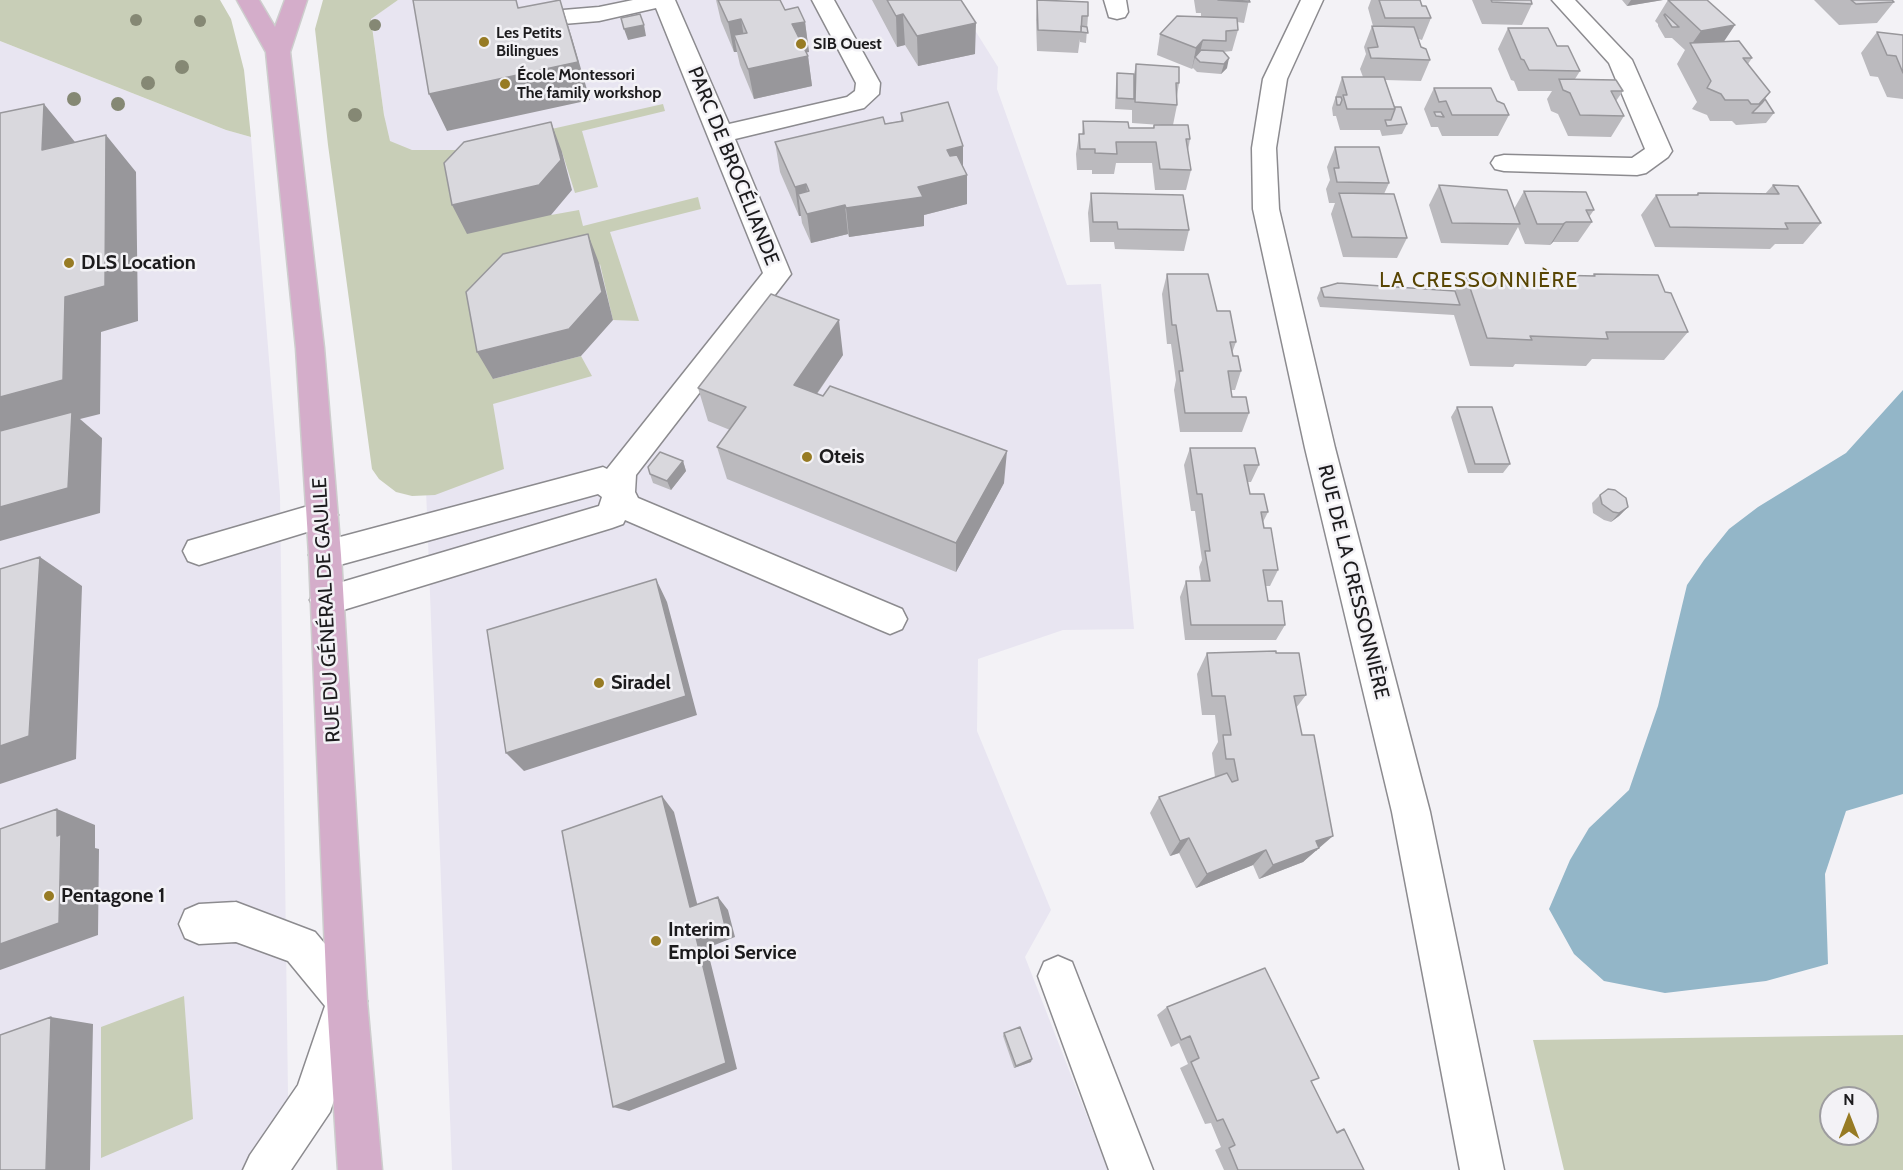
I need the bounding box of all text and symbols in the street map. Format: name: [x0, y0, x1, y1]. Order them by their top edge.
place label: Les Petits Bilingues: [496, 23, 562, 61]
place label: SIB Ouest: [813, 34, 882, 54]
marker: Les Petits Bilingues: [477, 35, 491, 49]
marker: SIB Ouest: [794, 37, 808, 51]
street label: PARC DE BROCÉLIANDE: [682, 63, 784, 269]
place label: École Montessori The family workshop: [517, 65, 661, 103]
marker: École Montessori The family workshop: [498, 77, 512, 91]
place label: DLS Location: [81, 251, 196, 275]
marker: DLS Location: [62, 256, 76, 270]
district label: LA CRESSONNIÈRE: [1379, 268, 1579, 294]
place label: Oteis: [819, 445, 865, 469]
marker: Oteis: [800, 450, 814, 464]
street label: RUE DE LA CRESSONNIÈRE: [1312, 462, 1394, 702]
street label: RUE DU GÉNÉRAL DE GAULLE: [308, 477, 346, 743]
place label: Siradel: [611, 671, 671, 695]
marker: Siradel: [592, 676, 606, 690]
place label: Pentagone 1: [61, 884, 165, 908]
marker: Pentagone 1: [42, 889, 56, 903]
place label: Interim Emploi Service: [668, 918, 796, 965]
marker: Interim Emploi Service: [649, 934, 663, 948]
north arrow: [1819, 1086, 1879, 1146]
text: N: [1843, 1090, 1855, 1109]

